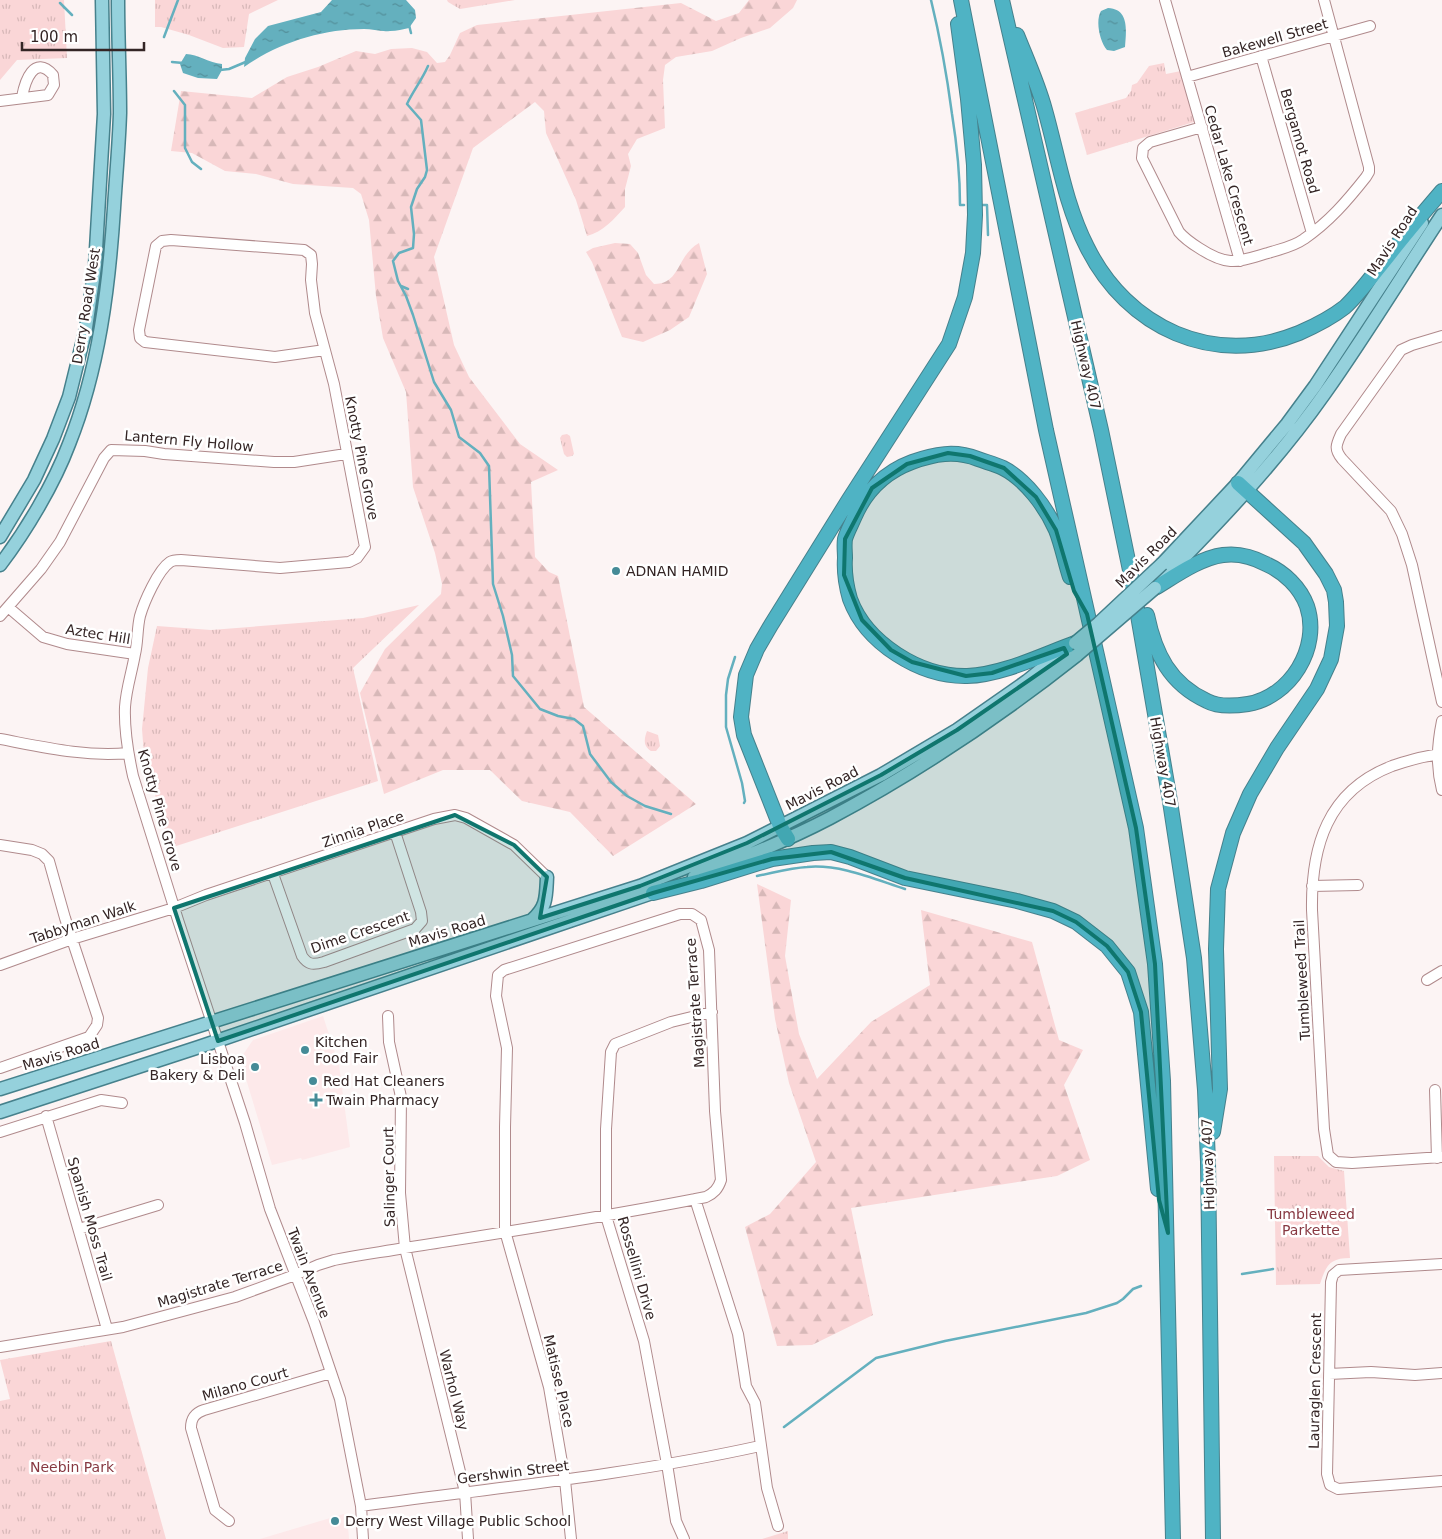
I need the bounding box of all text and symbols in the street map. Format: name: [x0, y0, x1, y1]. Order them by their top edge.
street label: Bakewell Street: [1220, 15, 1330, 61]
scale bar: [22, 20, 145, 52]
text: 100 m: [30, 28, 78, 46]
street label: Bergamot Road: [1277, 87, 1323, 195]
street label: Cedar Lake Crescent: [1201, 103, 1257, 247]
street label: Mavis Road: [1364, 203, 1420, 279]
street label: Derry Road West: [69, 246, 103, 365]
street label: Highway 407: [1068, 319, 1104, 411]
street label: Knotty Pine Grove: [342, 395, 382, 521]
street label: Lantern Fly Hollow: [124, 427, 254, 455]
street label: Mavis Road: [1112, 523, 1180, 591]
place label: ADNAN HAMID: [626, 563, 728, 579]
marker: ADNAN HAMID: [610, 565, 622, 577]
street label: Aztec Hill: [64, 621, 132, 647]
street label: Highway 407: [1147, 715, 1179, 809]
street label: Knotty Pine Grove: [135, 747, 185, 873]
street label: Mavis Road: [783, 763, 861, 813]
street label: Zinnia Place: [320, 808, 406, 850]
street label: Tabbyman Walk: [27, 897, 139, 947]
street label: Dime Crescent: [309, 907, 412, 956]
street label: Mavis Road: [407, 912, 487, 950]
street label: Tumbleweed Trail: [1291, 919, 1313, 1042]
street label: Magistrate Terrace: [682, 938, 708, 1068]
place label: Kitchen Food Fair: [315, 1034, 378, 1066]
street label: Mavis Road: [21, 1035, 101, 1073]
marker: Kitchen Food Fair: [299, 1044, 311, 1056]
place label: Lisboa Bakery & Deli: [150, 1051, 245, 1083]
marker: Lisboa Bakery & Deli: [249, 1061, 261, 1073]
place label: Red Hat Cleaners: [323, 1073, 445, 1089]
marker: Red Hat Cleaners: [307, 1075, 319, 1087]
place label: Twain Pharmacy: [325, 1092, 439, 1108]
marker: Twain Pharmacy: [310, 1094, 322, 1106]
street label: Highway 407: [1198, 1118, 1218, 1210]
street label: Salinger Court: [380, 1126, 398, 1227]
street label: Spanish Moss Trail: [65, 1155, 115, 1283]
park label: Tumbleweed Parkette: [1266, 1206, 1355, 1238]
street label: Rossellini Drive: [615, 1214, 659, 1322]
street label: Twain Avenue: [284, 1225, 334, 1320]
street label: Magistrate Terrace: [155, 1257, 285, 1311]
street label: Lauraglen Crescent: [1306, 1312, 1324, 1449]
street label: Matisse Place: [541, 1333, 577, 1429]
street label: Warhol Way: [436, 1348, 472, 1432]
street label: Milano Court: [200, 1364, 290, 1404]
street label: Gershwin Street: [456, 1457, 570, 1487]
park label: Neebin Park: [30, 1459, 115, 1475]
place label: Derry West Village Public School: [345, 1513, 571, 1529]
marker: Derry West Village Public School: [329, 1515, 341, 1527]

